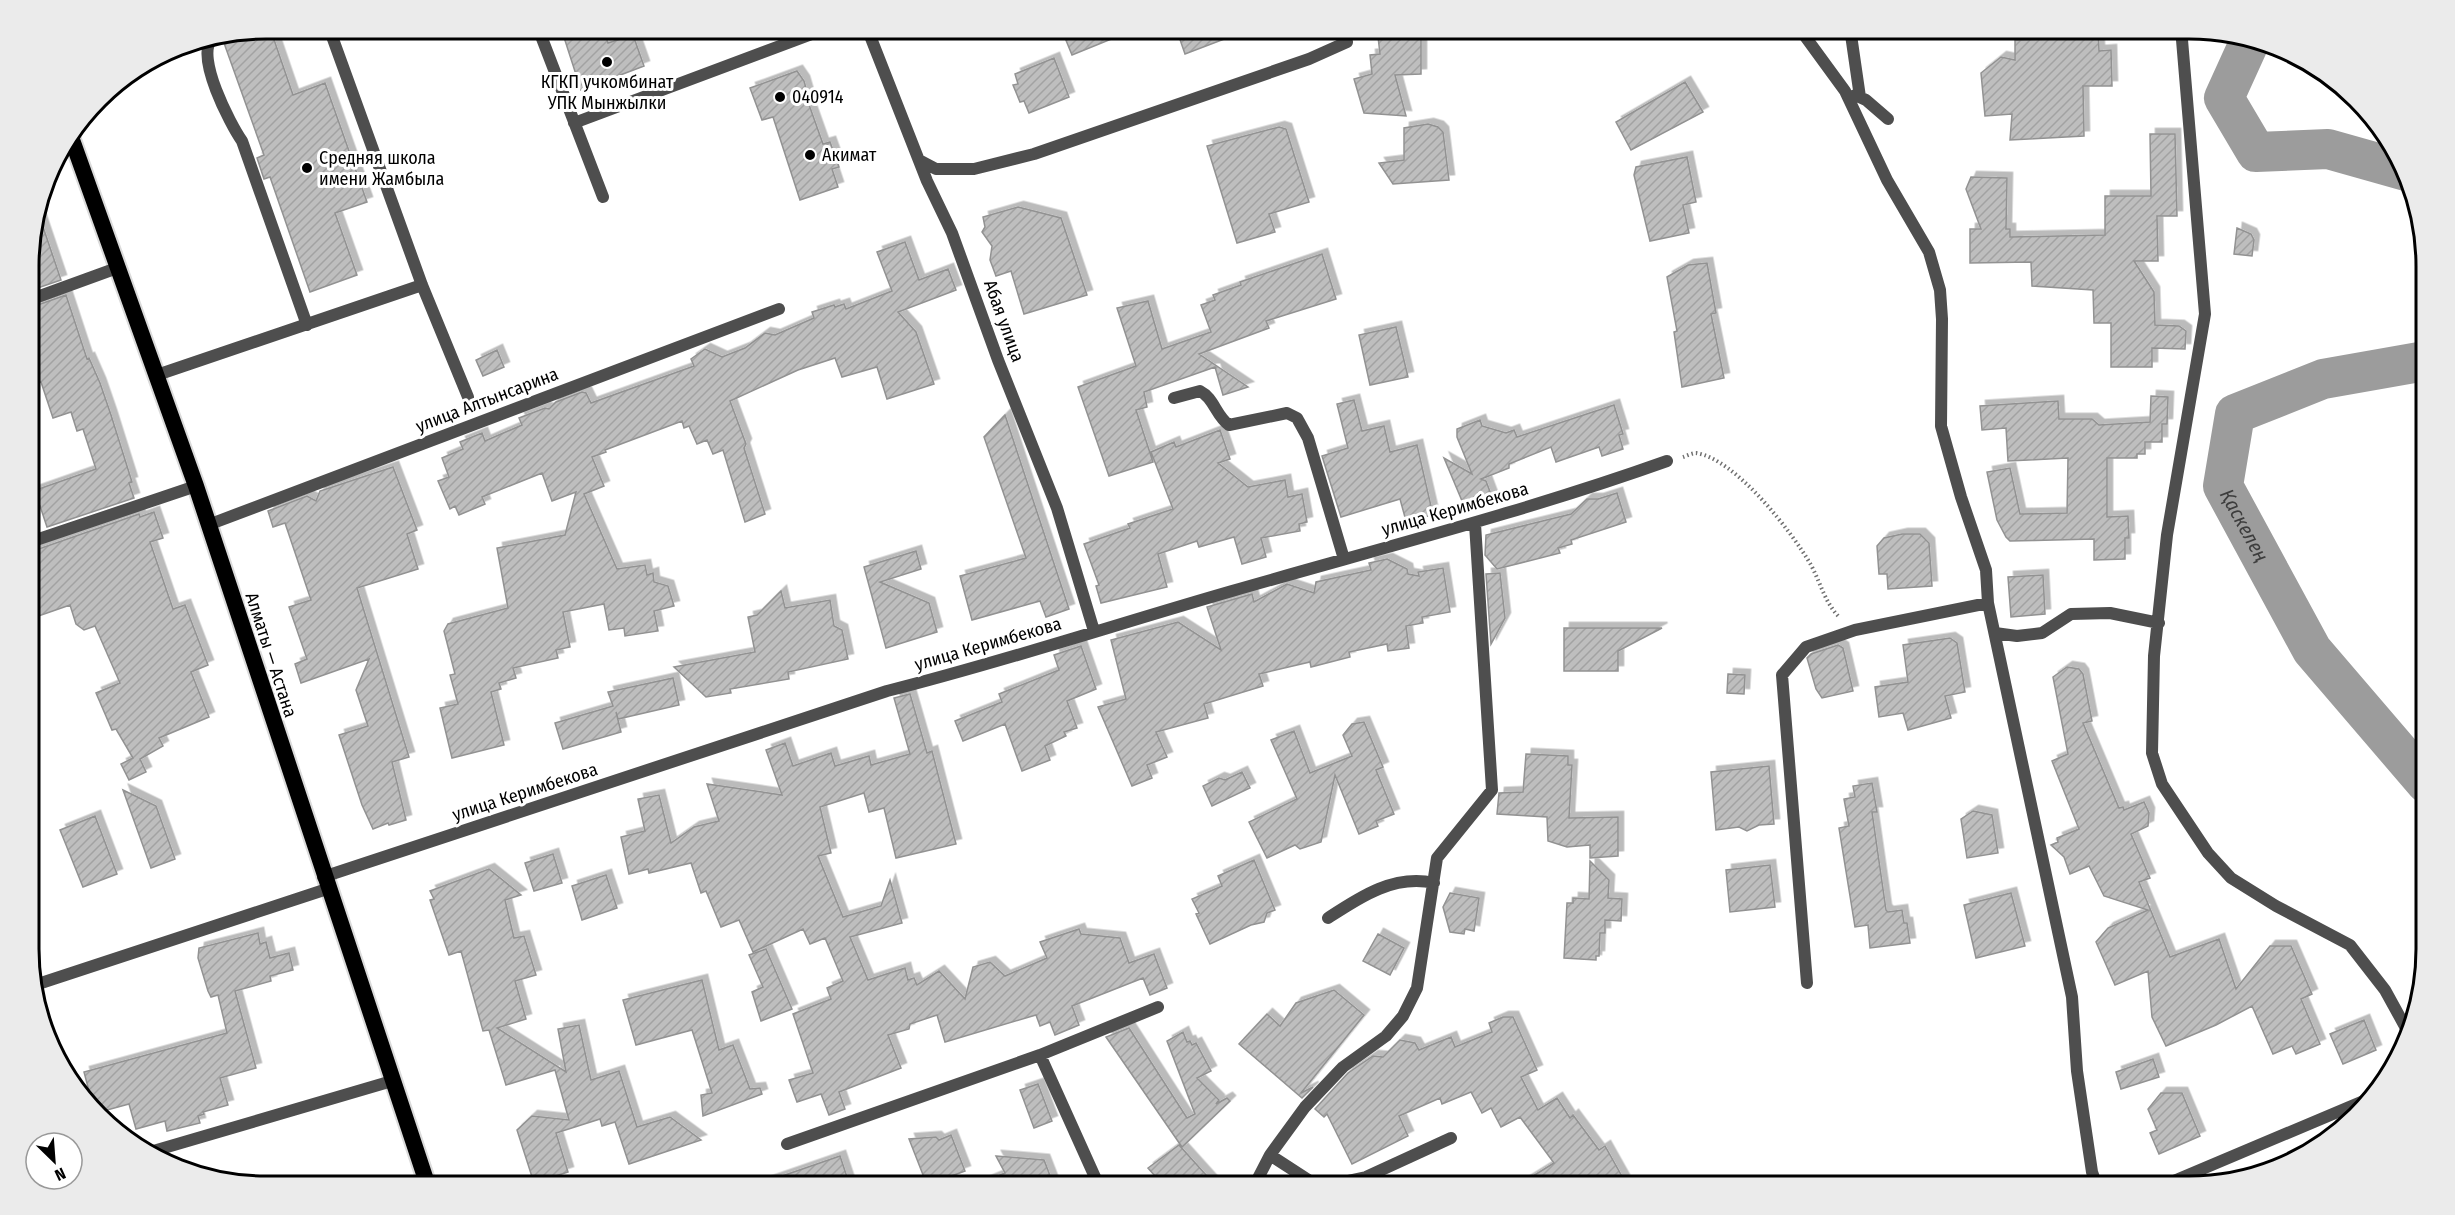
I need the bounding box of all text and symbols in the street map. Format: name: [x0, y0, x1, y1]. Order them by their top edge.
marker: КГКП учкомбинат УПК Мынжылки: [600, 55, 614, 69]
place label: КГКП учкомбинат УПК Мынжылки: [541, 71, 674, 114]
place label: 040914: [792, 86, 844, 108]
marker: 040914: [773, 90, 787, 104]
place label: Акимат: [822, 144, 877, 166]
place label: Средняя школа имени Жамбыла: [319, 147, 445, 190]
marker: Акимат: [803, 148, 817, 162]
marker: Средняя школа имени Жамбыла: [300, 161, 314, 175]
street label: Абая улица: [979, 277, 1029, 365]
street label: улица Алтынсарина: [413, 363, 562, 437]
street label: улица Керимбекова: [1379, 478, 1531, 540]
water label: Қаскелең: [2215, 485, 2274, 566]
street label: Алматы — Астана: [240, 590, 302, 720]
street label: улица Керимбекова: [912, 613, 1064, 675]
street label: улица Керимбекова: [450, 758, 601, 826]
north arrow: [24, 1131, 84, 1191]
text: N: [52, 1164, 68, 1185]

